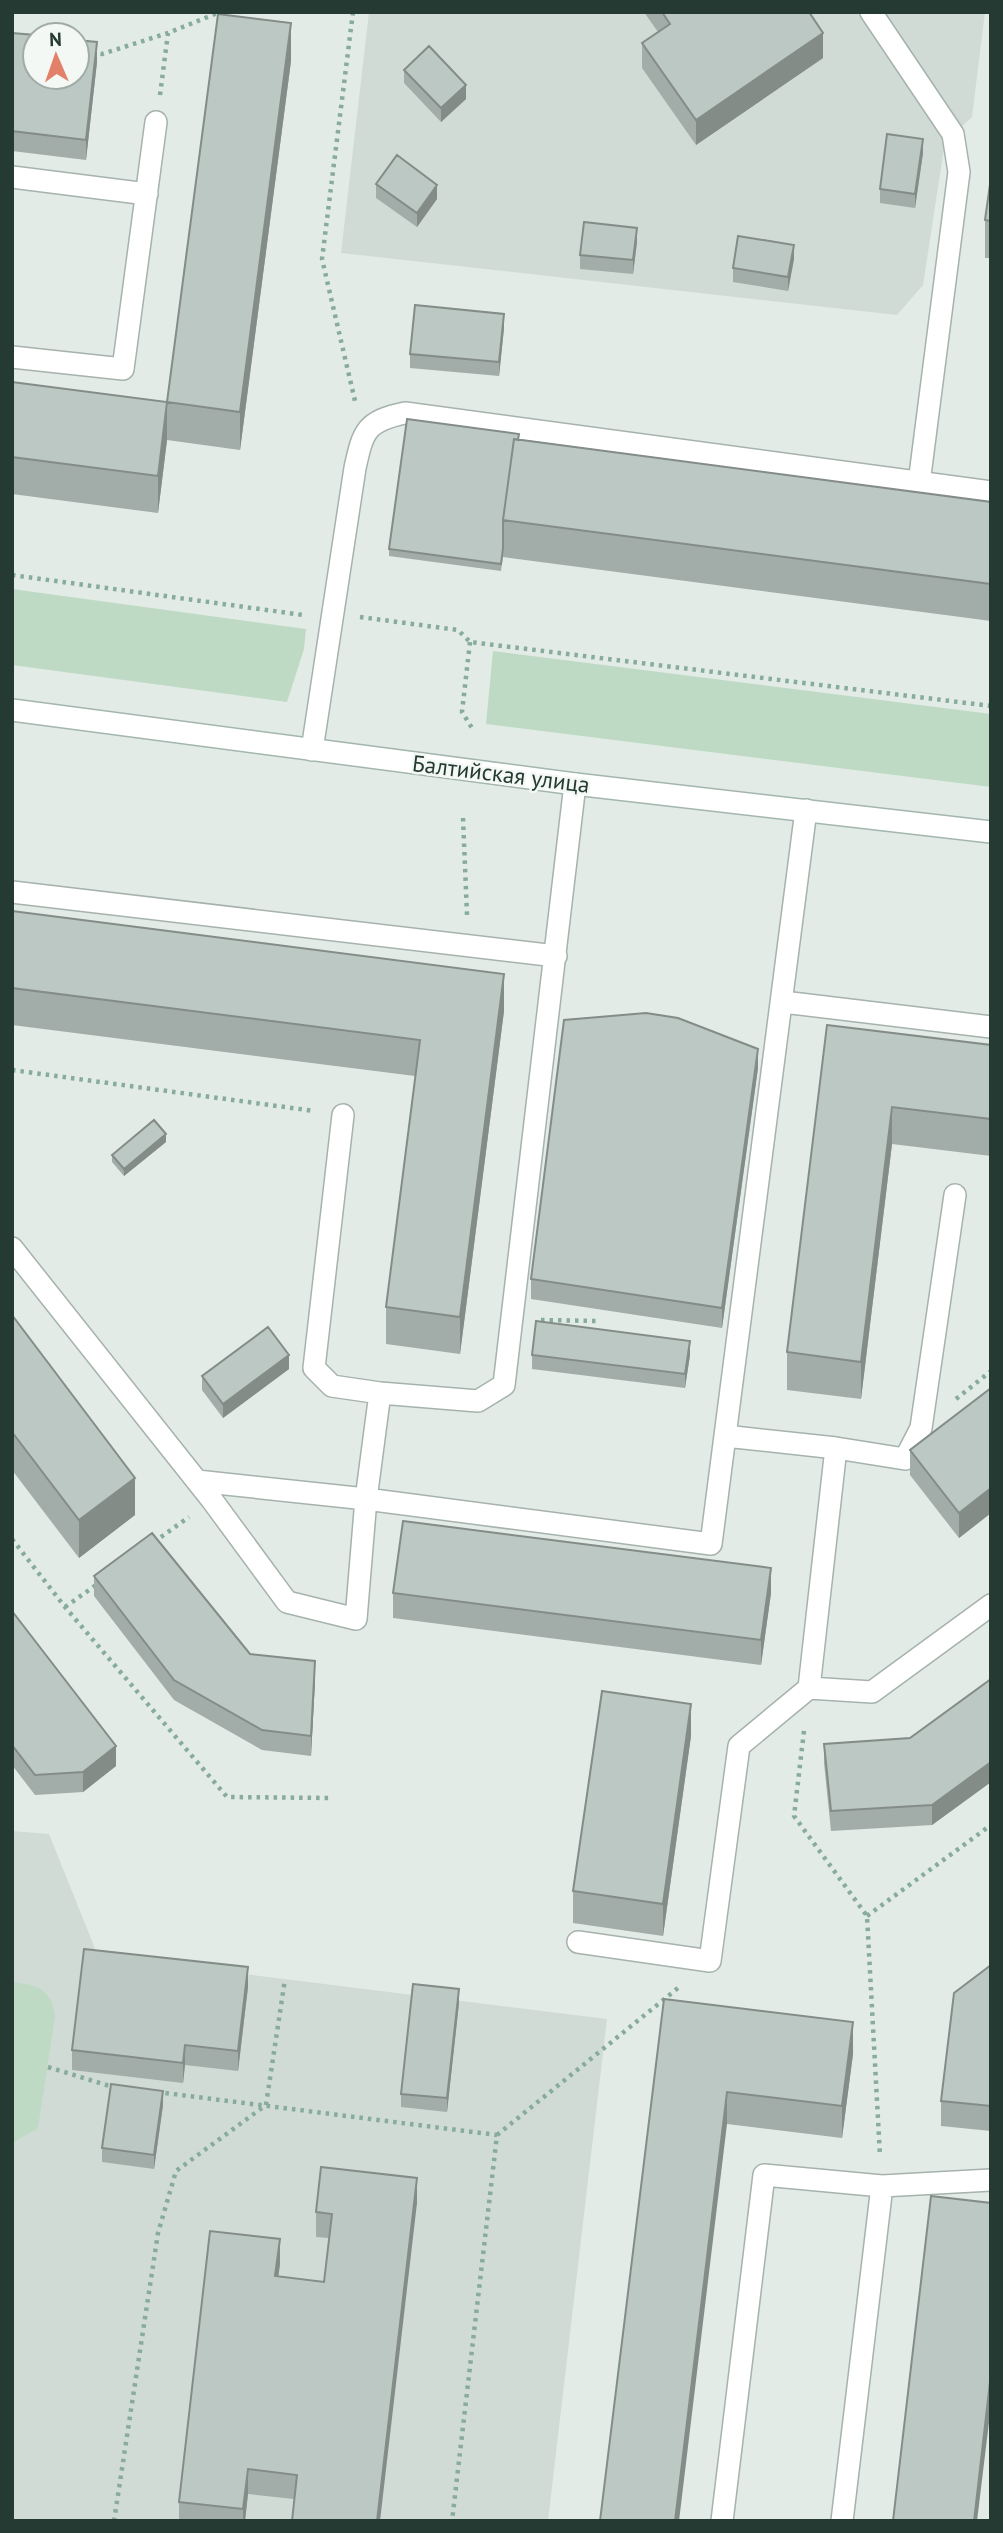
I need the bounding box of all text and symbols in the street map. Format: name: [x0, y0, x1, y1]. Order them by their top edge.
north arrow: [21, 21, 91, 91]
text: N: [49, 27, 62, 51]
street label: Балтийская улица: [411, 748, 591, 799]

